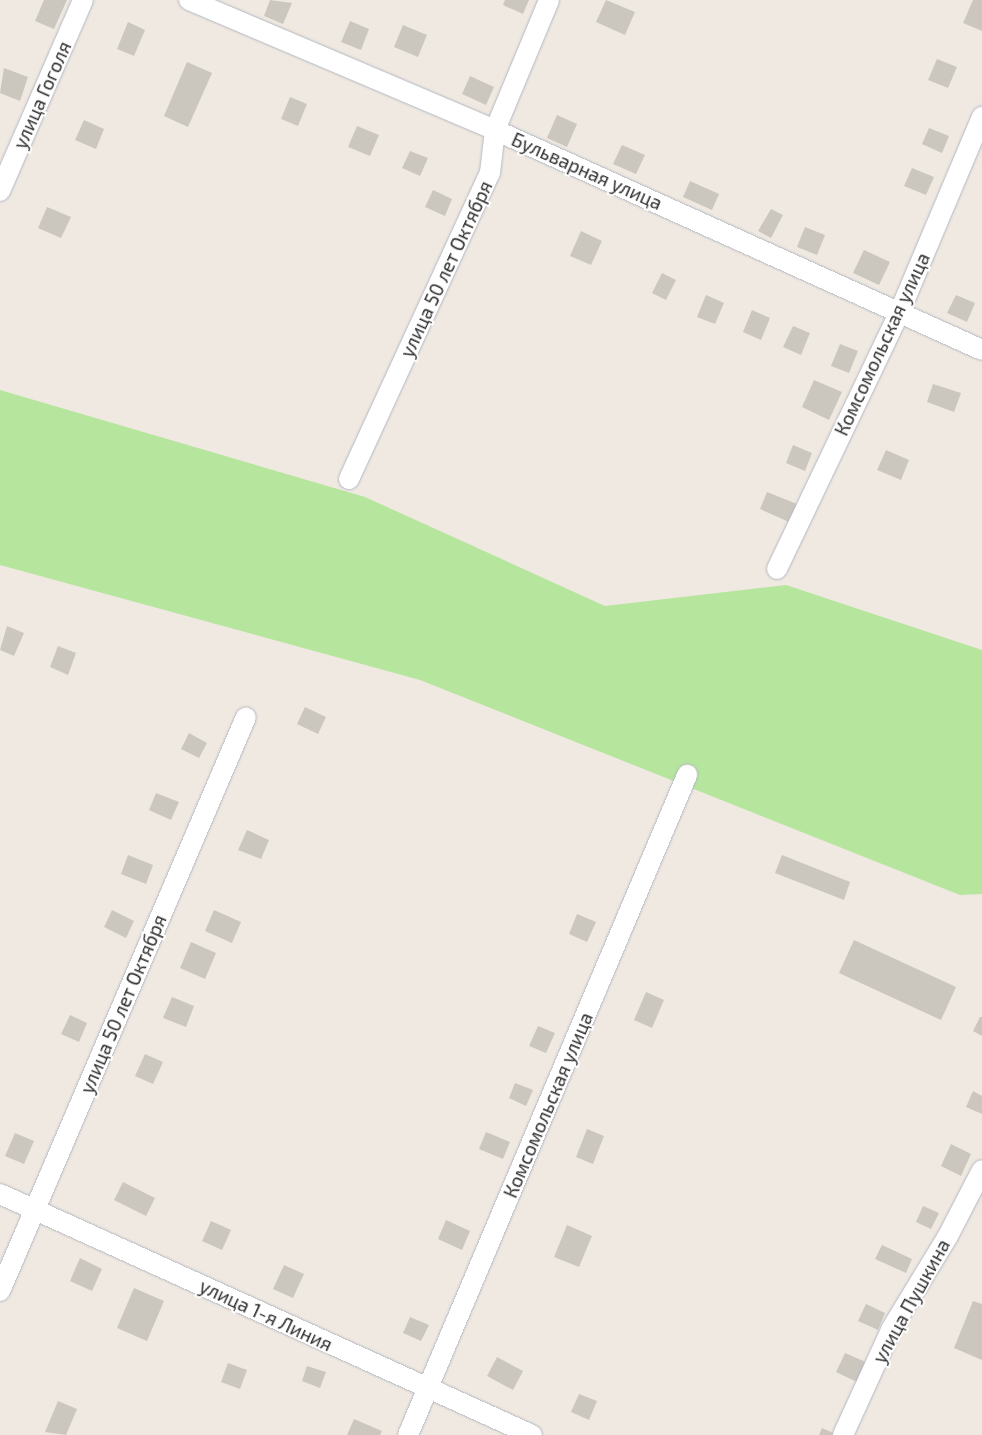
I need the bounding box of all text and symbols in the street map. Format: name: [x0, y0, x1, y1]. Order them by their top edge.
street label: улица Гоголя: [8, 38, 76, 152]
street label: Бульварная улица: [508, 128, 666, 214]
street label: улица 50 лет Октября: [395, 177, 497, 361]
street label: Комсомольская улица: [830, 249, 934, 439]
street label: улица 50 лет Октября: [75, 911, 171, 1097]
street label: Комсомольская улица: [499, 1009, 597, 1201]
street label: улица Пушкина: [867, 1235, 955, 1367]
street label: улица 1-я Линия: [196, 1274, 336, 1356]

